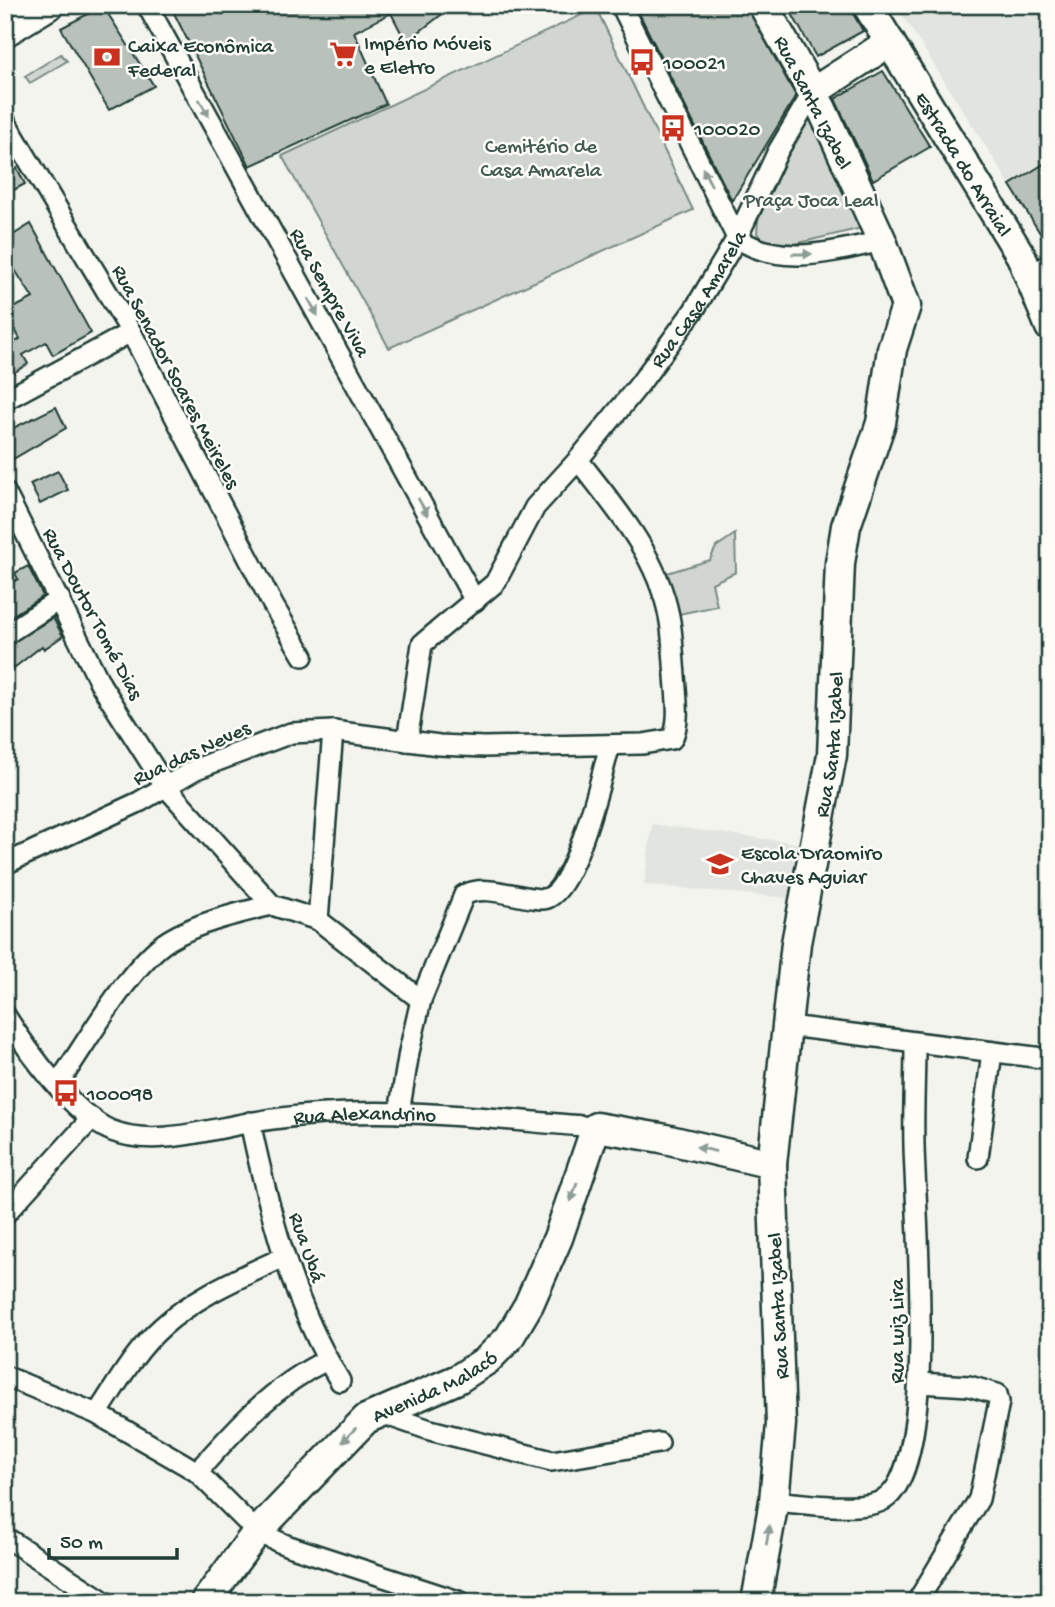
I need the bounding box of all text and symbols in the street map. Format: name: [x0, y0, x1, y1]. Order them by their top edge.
place label: Império Móveis e Eletro: [364, 33, 492, 82]
street label: Rua Santa Izabel: [766, 33, 855, 175]
place label: Caixa Econômica Federal: [127, 36, 275, 85]
supermarket icon: Império Móveis e Eletro: [328, 39, 358, 69]
bank icon: Caixa Econômica Federal: [92, 42, 122, 72]
bus stop icon: 100021: [627, 47, 657, 77]
place label: 100021: [662, 53, 726, 78]
street label: Estrada do Arraial: [907, 88, 1015, 242]
one-way arrow: [198, 98, 210, 118]
bus stop icon: 100020: [658, 113, 688, 143]
place label: 100020: [693, 119, 761, 144]
park label: Cemitério de Casa Amarela: [481, 136, 603, 185]
one-way arrow: [701, 167, 712, 187]
park label: Praça Joca Leal: [742, 190, 879, 215]
street label: Rua Sempre Viva: [282, 225, 374, 364]
street label: Rua Casa Amarela: [647, 227, 755, 374]
one-way arrow: [791, 248, 813, 260]
street label: Rua Senador Soares Meireles: [104, 261, 244, 495]
one-way arrow: [307, 298, 319, 317]
one-way arrow: [417, 497, 429, 516]
street label: Rua Doutor Tomé Dias: [35, 524, 147, 706]
street label: Rua Santa Izabel: [811, 671, 851, 820]
street label: Rua das Neves: [130, 717, 256, 793]
place label: Escola Draomiro Chaves Aguiar: [741, 843, 883, 892]
school or university icon: Escola Draomiro Chaves Aguiar: [705, 849, 735, 879]
bus stop icon: 100098: [51, 1078, 81, 1108]
place label: 100098: [86, 1084, 153, 1109]
street label: Rua Alexandrino: [292, 1103, 437, 1132]
one-way arrow: [695, 1143, 717, 1154]
one-way arrow: [568, 1181, 579, 1202]
street label: Rua Ubá: [281, 1210, 329, 1288]
street label: Rua Santa Izabel: [764, 1232, 797, 1380]
street label: Rua Luiz Lira: [887, 1277, 912, 1384]
street label: Avenida Malacó: [369, 1347, 505, 1431]
one-way arrow: [342, 1426, 358, 1443]
scale bar: [49, 1516, 177, 1560]
one-way arrow: [763, 1524, 774, 1546]
text: 50 m: [60, 1532, 103, 1557]

